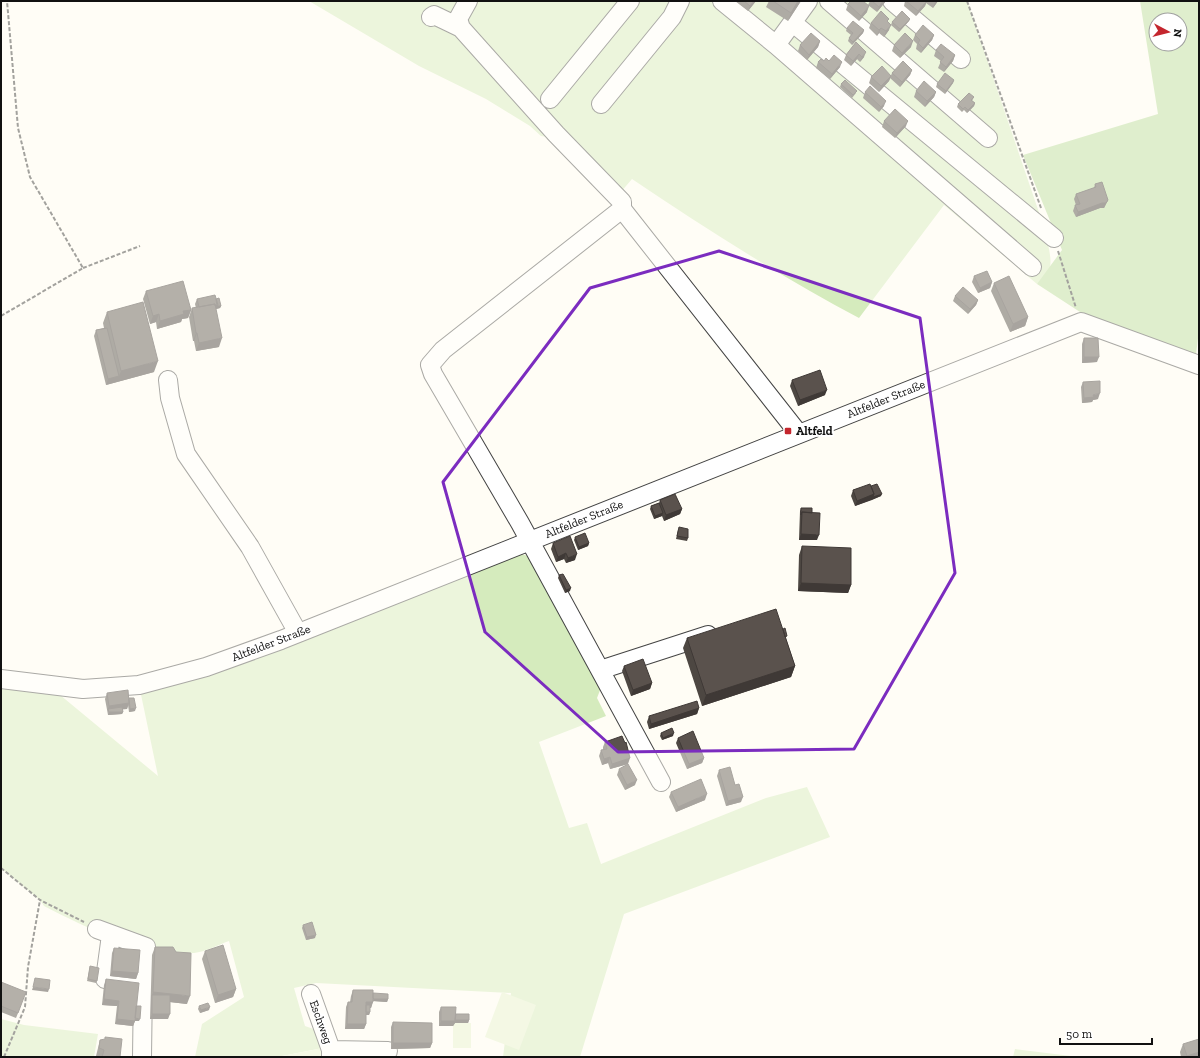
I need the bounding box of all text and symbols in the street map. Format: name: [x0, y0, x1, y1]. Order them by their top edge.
north arrow: [1148, 12, 1188, 52]
text: N: [1170, 28, 1184, 39]
street label: Altfelder Straße: [845, 377, 927, 421]
place label: Altfeld: [796, 424, 833, 438]
marker: Altfeld: [783, 426, 793, 436]
street label: Altfelder Straße: [543, 497, 625, 541]
street label: Altfelder Straße: [230, 621, 313, 664]
street label: Eschweg: [307, 998, 336, 1046]
scale bar: [1060, 1020, 1152, 1046]
text: 50 m: [1066, 1027, 1093, 1041]

